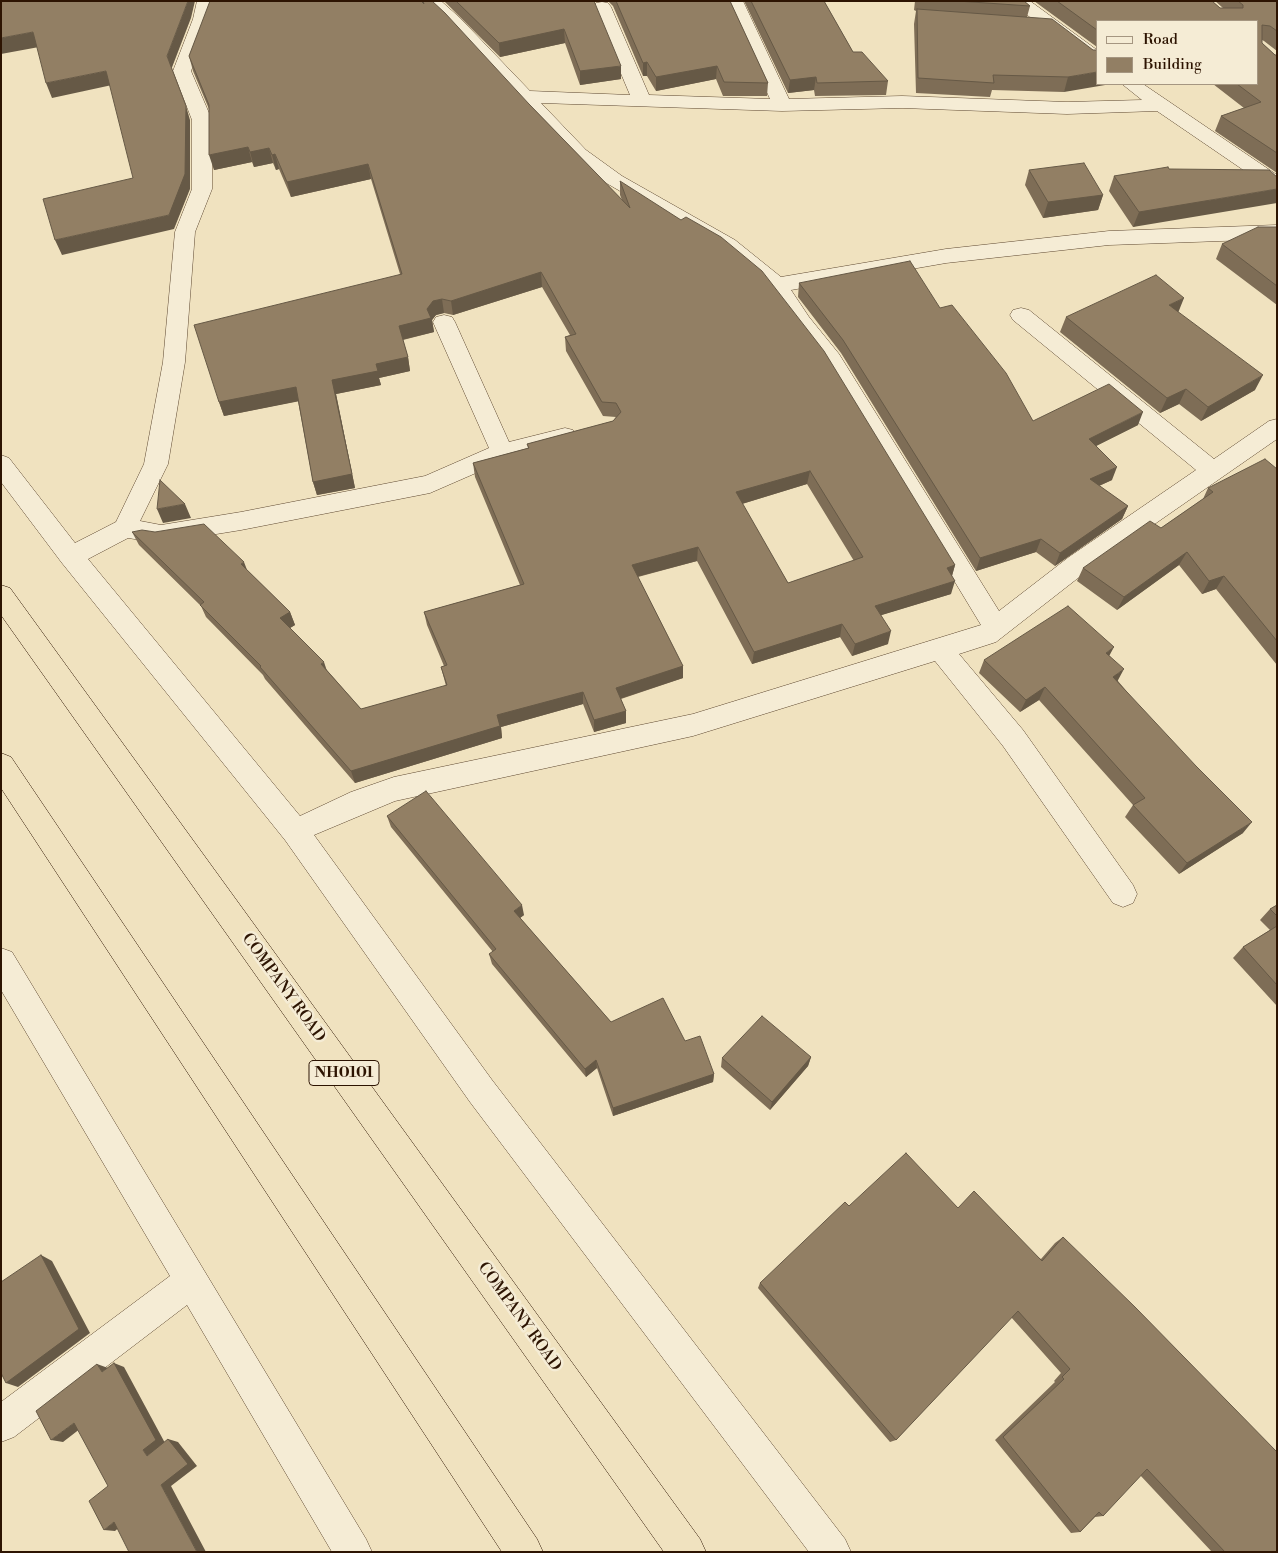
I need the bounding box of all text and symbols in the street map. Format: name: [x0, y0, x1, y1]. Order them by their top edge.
legend: [1096, 20, 1258, 85]
text: Road: [1143, 30, 1178, 49]
text: Building: [1143, 55, 1202, 74]
street label: COMPANY ROAD: [237, 930, 329, 1046]
road number: NH0101: [309, 1060, 379, 1086]
street label: COMPANY ROAD: [473, 1259, 565, 1375]

